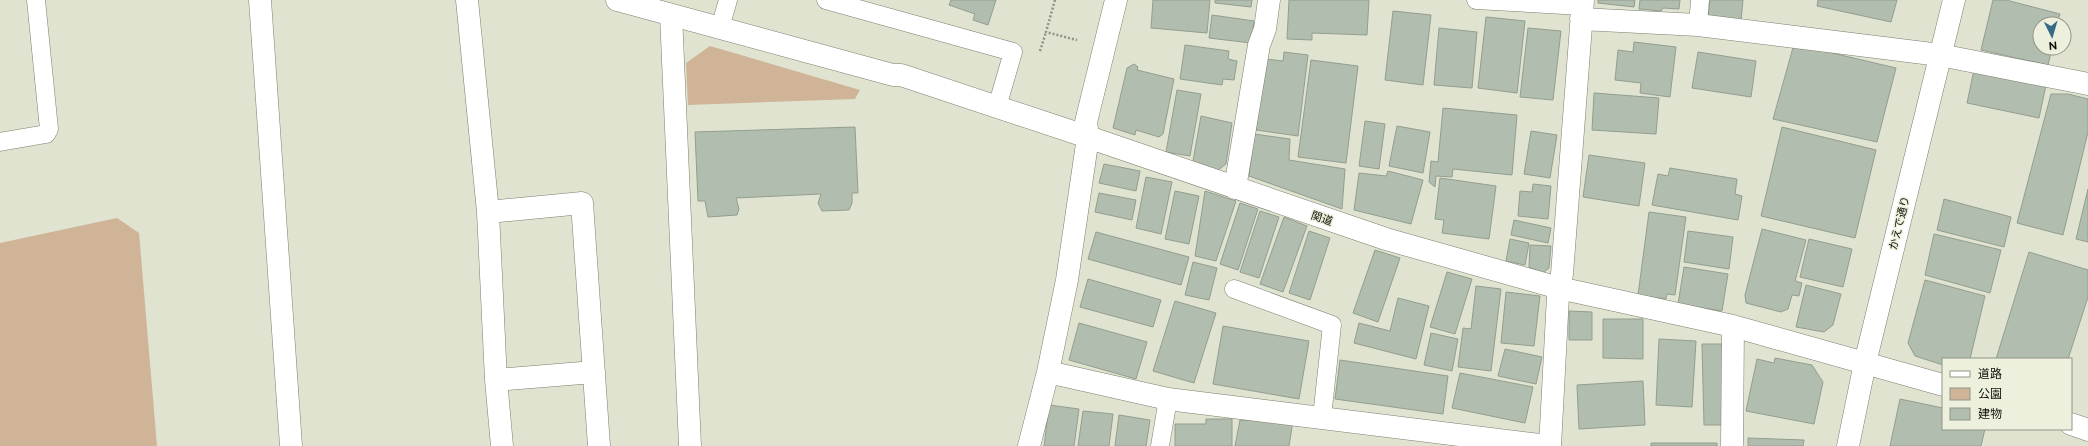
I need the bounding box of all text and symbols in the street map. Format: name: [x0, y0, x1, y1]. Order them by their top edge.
north arrow: [2032, 16, 2072, 56]
text: N: [2048, 39, 2058, 52]
street label: かえで通り: [1887, 195, 1912, 251]
street label: 関道: [1309, 209, 1334, 228]
legend: [1942, 358, 2072, 430]
text: 道路: [1978, 367, 2002, 381]
text: 公園: [1978, 387, 2002, 401]
text: 建物: [1978, 407, 2002, 421]

